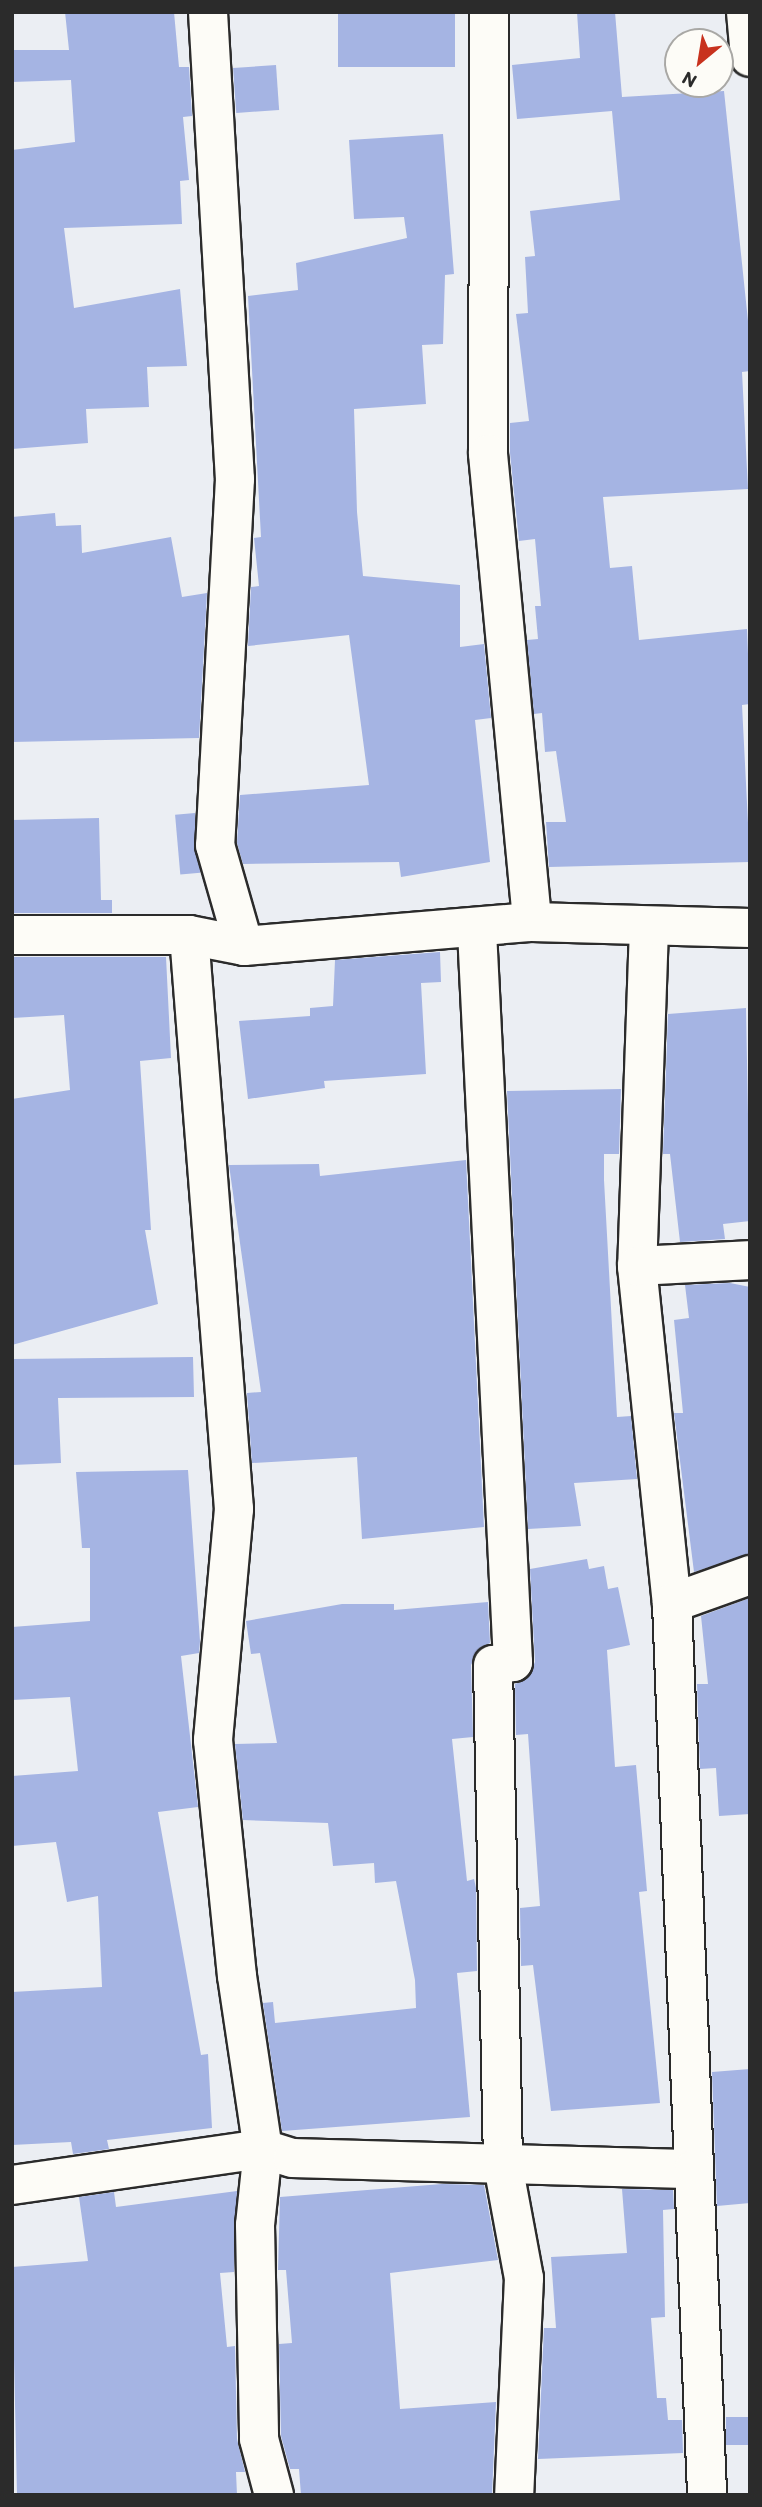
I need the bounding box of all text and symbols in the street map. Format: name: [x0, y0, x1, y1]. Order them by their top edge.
north arrow: [664, 28, 734, 98]
text: N: [678, 67, 701, 93]

